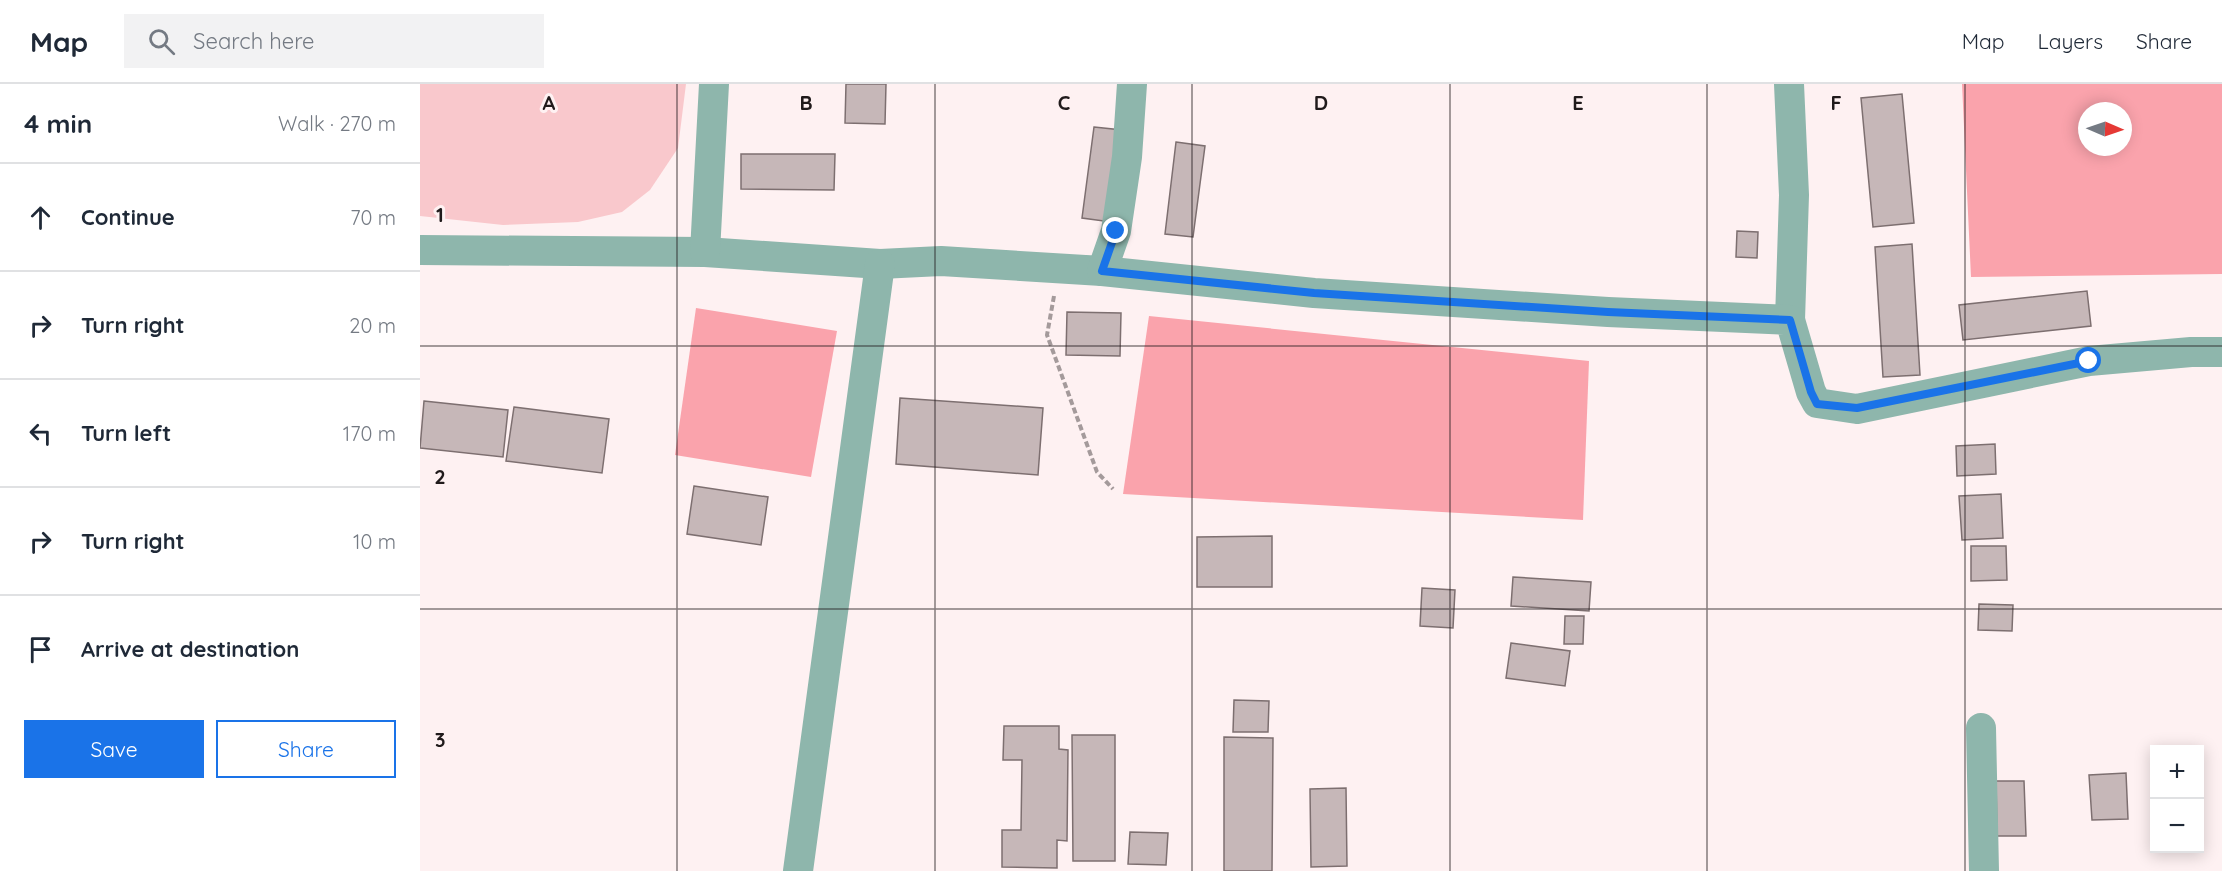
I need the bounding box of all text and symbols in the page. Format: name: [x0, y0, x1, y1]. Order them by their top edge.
search box: [124, 14, 544, 68]
text: Map: [30, 24, 88, 59]
icon: search: [145, 25, 178, 58]
text: Search here: [193, 27, 315, 55]
text: Map: [1962, 28, 2005, 54]
text: Layers: [2038, 28, 2103, 54]
text: Share: [2136, 28, 2192, 54]
text: A: [543, 90, 556, 115]
text: B: [799, 90, 813, 115]
text: C: [1058, 90, 1071, 115]
text: D: [1314, 90, 1328, 115]
text: E: [1572, 90, 1584, 115]
text: F: [1830, 90, 1842, 115]
north arrow: [2078, 102, 2132, 156]
text: 4 min: [24, 107, 92, 140]
text: Walk · 270 m: [278, 111, 396, 136]
icon: ahead: [24, 201, 57, 234]
text: 1: [436, 202, 444, 227]
text: Continue: [81, 203, 175, 231]
text: 70 m: [350, 205, 396, 230]
route end: [1102, 217, 1128, 243]
icon: right: [24, 309, 57, 342]
text: Turn right: [81, 311, 185, 339]
text: 20 m: [349, 313, 396, 338]
route start: [2075, 347, 2101, 373]
icon: left: [24, 417, 57, 450]
text: Turn left: [81, 419, 171, 447]
text: 170 m: [343, 421, 396, 446]
text: 2: [434, 464, 446, 489]
icon: right: [24, 525, 57, 558]
text: Turn right: [81, 527, 185, 555]
text: 10 m: [353, 529, 396, 554]
icon: arrive: [24, 633, 57, 666]
text: Arrive at destination: [81, 635, 299, 663]
button: Save: [24, 720, 204, 778]
button: Share: [216, 720, 396, 778]
text: 3: [435, 727, 445, 752]
map controls: [2150, 745, 2204, 853]
button: +: [2150, 745, 2204, 799]
button: −: [2150, 799, 2204, 853]

